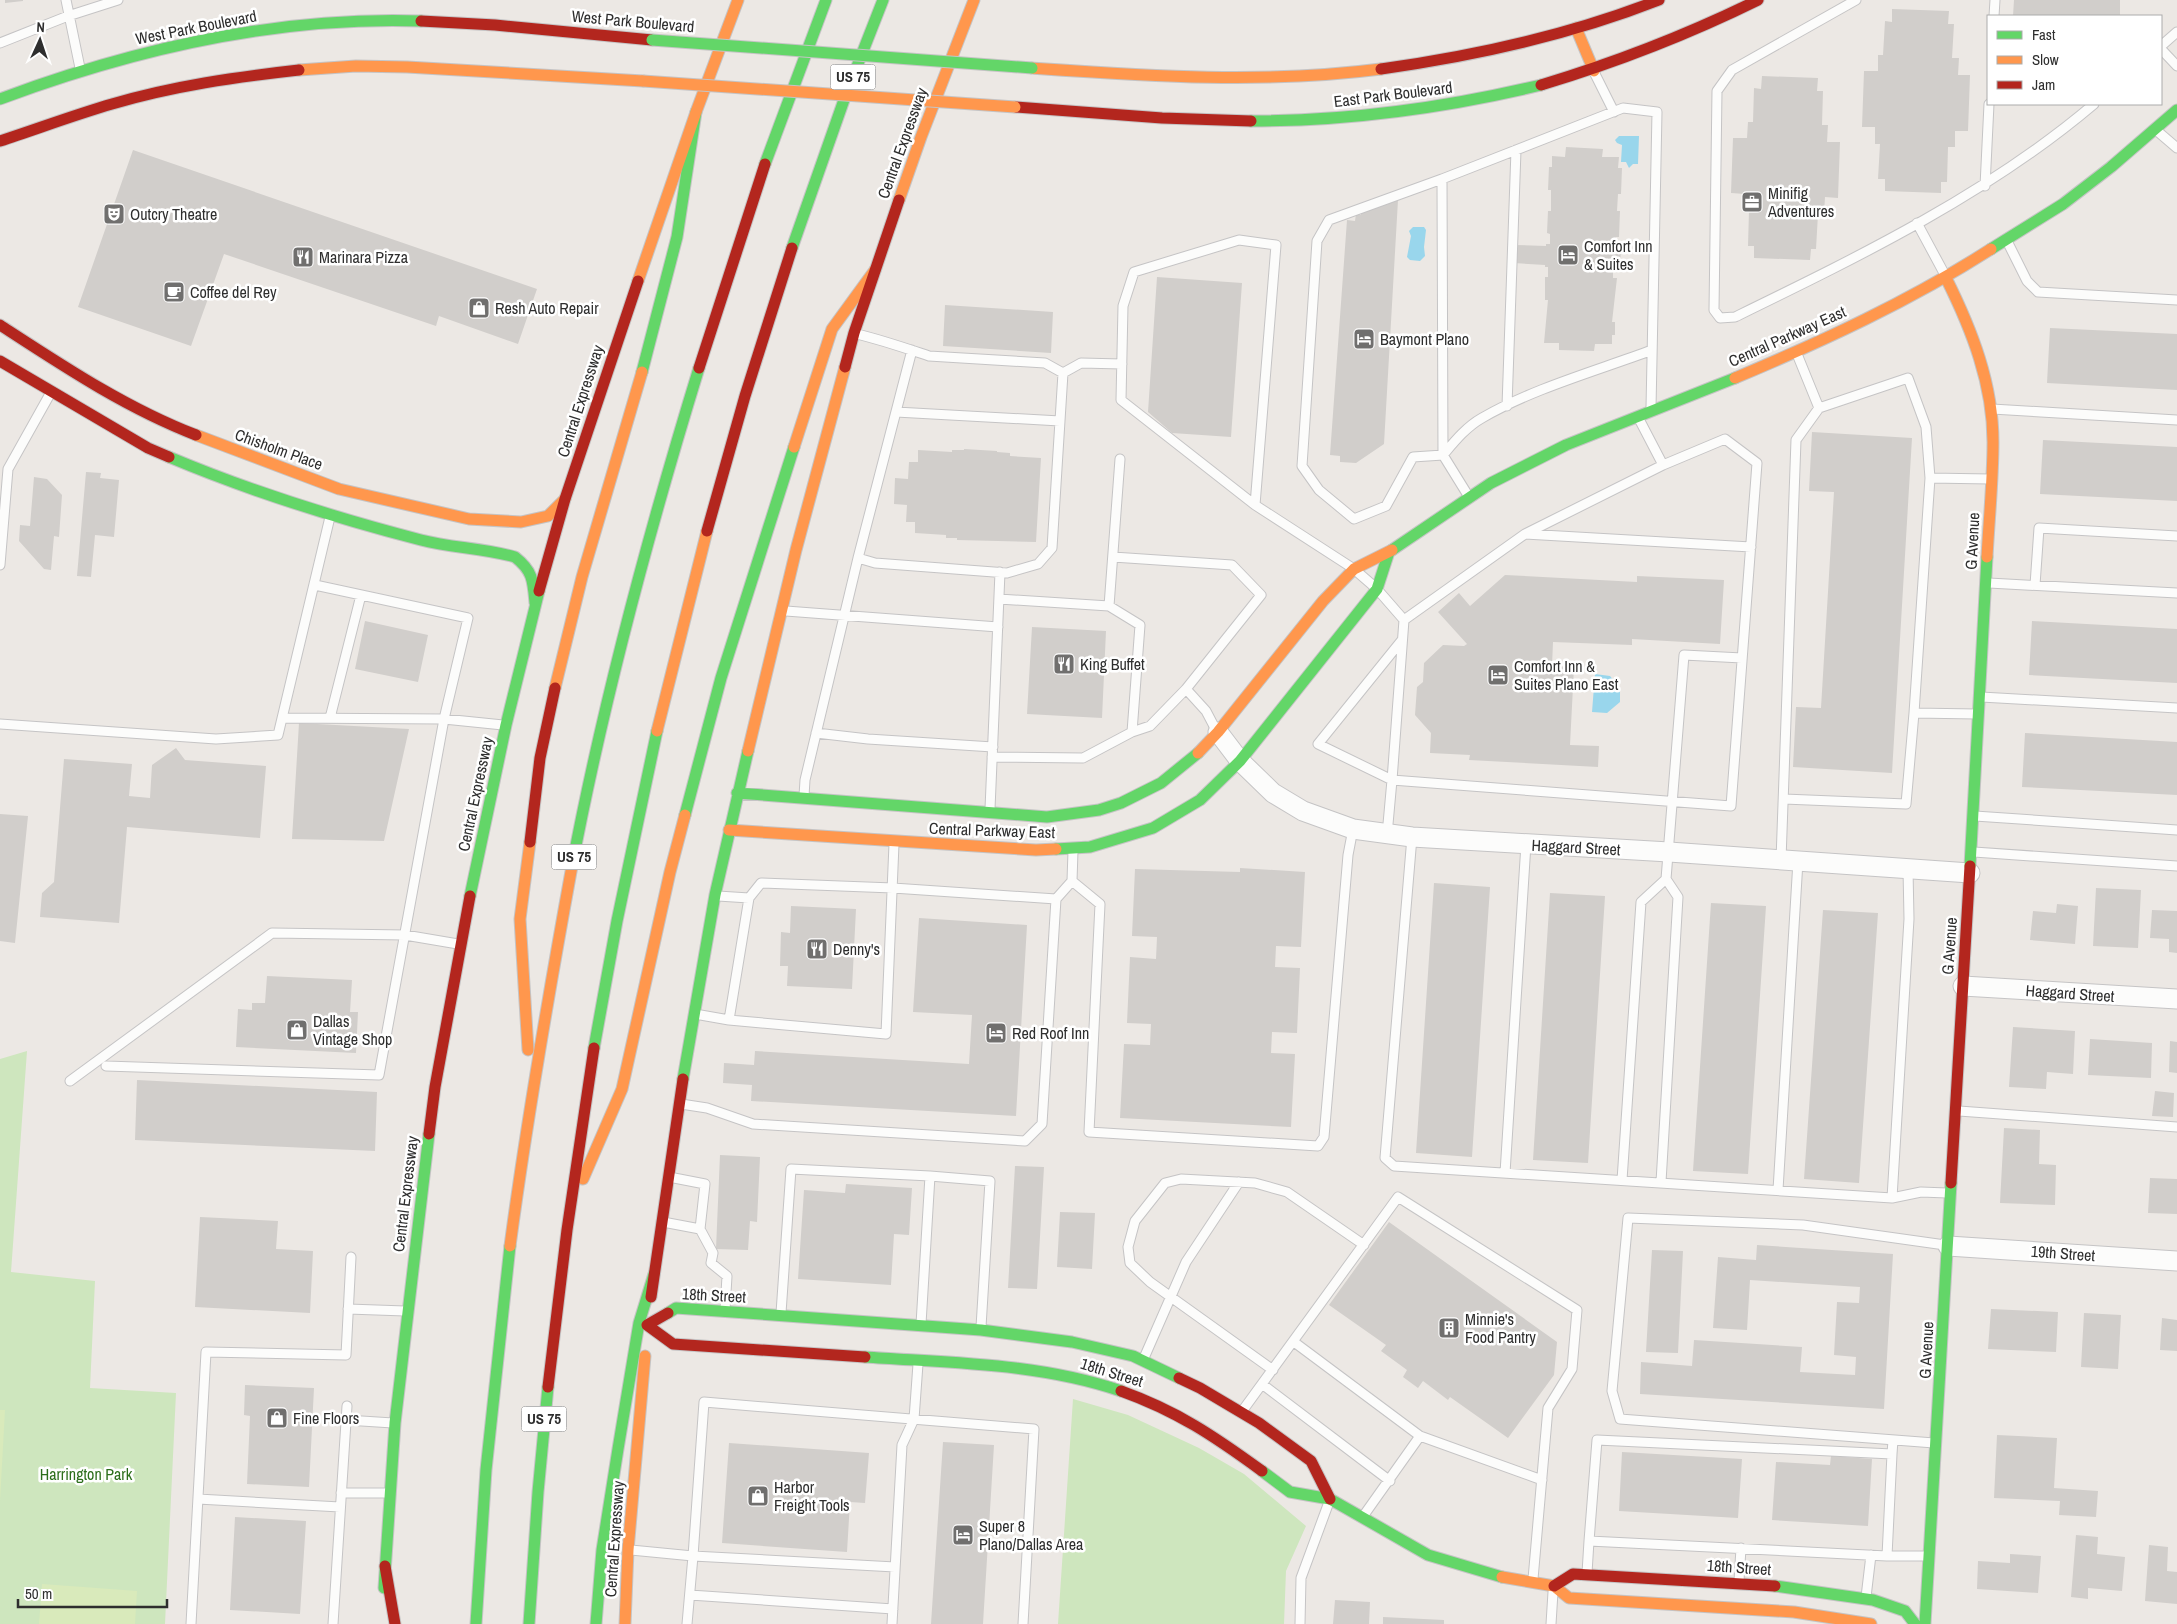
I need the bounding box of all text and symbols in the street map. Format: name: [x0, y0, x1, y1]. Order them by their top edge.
street label: West Park Boulevard: [134, 4, 258, 50]
street label: West Park Boulevard: [571, 5, 695, 37]
north arrow: [15, 15, 65, 65]
legend: [1987, 15, 2162, 105]
text: N: [36, 18, 45, 36]
text: Fast: [2032, 24, 2056, 45]
text: Slow: [2032, 49, 2059, 70]
road number: US 75: [830, 64, 876, 90]
text: Jam: [2032, 74, 2055, 95]
street label: East Park Boulevard: [1332, 76, 1454, 112]
street label: Central Expressway: [872, 84, 932, 202]
place label: Minifig Adventures: [1767, 182, 1834, 222]
office icon: Minifig Adventures: [1740, 190, 1764, 214]
theatre icon: Outcry Theatre: [102, 202, 126, 226]
place label: Outcry Theatre: [130, 203, 217, 225]
place label: Comfort Inn & Suites: [1584, 235, 1653, 275]
hotel icon: Comfort Inn & Suites: [1556, 243, 1580, 267]
restaurant icon: Marinara Pizza: [291, 245, 315, 269]
place label: Marinara Pizza: [319, 246, 409, 268]
cafe icon: Coffee del Rey: [162, 280, 186, 304]
place label: Coffee del Rey: [190, 281, 277, 303]
shop icon: Resh Auto Repair: [467, 296, 491, 320]
place label: Resh Auto Repair: [495, 297, 599, 319]
street label: Central Parkway East: [1725, 300, 1849, 372]
hotel icon: Baymont Plano: [1352, 327, 1376, 351]
place label: Baymont Plano: [1380, 328, 1469, 350]
street label: Central Expressway: [552, 342, 609, 460]
street label: Chisholm Place: [232, 423, 326, 475]
street label: G Avenue: [1960, 512, 1984, 570]
restaurant icon: King Buffet: [1052, 652, 1076, 676]
place label: King Buffet: [1080, 653, 1145, 675]
place label: Comfort Inn & Suites Plano East: [1514, 655, 1619, 695]
hotel icon: Comfort Inn & Suites Plano East: [1486, 663, 1510, 687]
street label: Central Expressway: [452, 734, 498, 853]
street label: Central Parkway East: [929, 817, 1056, 843]
street label: Haggard Street: [1531, 834, 1621, 860]
road number: US 75: [552, 844, 596, 870]
street label: G Avenue: [1936, 917, 1962, 975]
restaurant icon: Denny's: [805, 937, 829, 961]
place label: Denny's: [833, 938, 880, 960]
street label: Haggard Street: [2025, 979, 2115, 1007]
place label: Dallas Vintage Shop: [313, 1010, 392, 1050]
shop icon: Dallas Vintage Shop: [285, 1018, 309, 1042]
hotel icon: Red Roof Inn: [984, 1021, 1008, 1045]
place label: Red Roof Inn: [1012, 1022, 1089, 1044]
street label: Central Expressway: [387, 1134, 423, 1253]
street label: 19th Street: [2030, 1240, 2096, 1266]
street label: 18th Street: [681, 1282, 747, 1308]
place label: Minnie's Food Pantry: [1465, 1308, 1536, 1348]
building icon: Minnie's Food Pantry: [1437, 1316, 1461, 1340]
street label: G Avenue: [1914, 1321, 1938, 1379]
street label: 18th Street: [1078, 1352, 1146, 1392]
shop icon: Fine Floors: [265, 1406, 289, 1430]
road number: US 75: [522, 1406, 566, 1432]
place label: Fine Floors: [293, 1407, 359, 1429]
park label: Harrington Park: [40, 1463, 133, 1485]
place label: Harbor Freight Tools: [774, 1476, 850, 1516]
street label: Central Expressway: [599, 1480, 629, 1598]
shop icon: Harbor Freight Tools: [746, 1484, 770, 1508]
place label: Super 8 Plano/Dallas Area: [979, 1515, 1084, 1555]
hotel icon: Super 8 Plano/Dallas Area: [951, 1523, 975, 1547]
street label: 18th Street: [1706, 1554, 1772, 1580]
scale bar: [18, 1576, 166, 1608]
text: 50 m: [25, 1583, 52, 1604]

